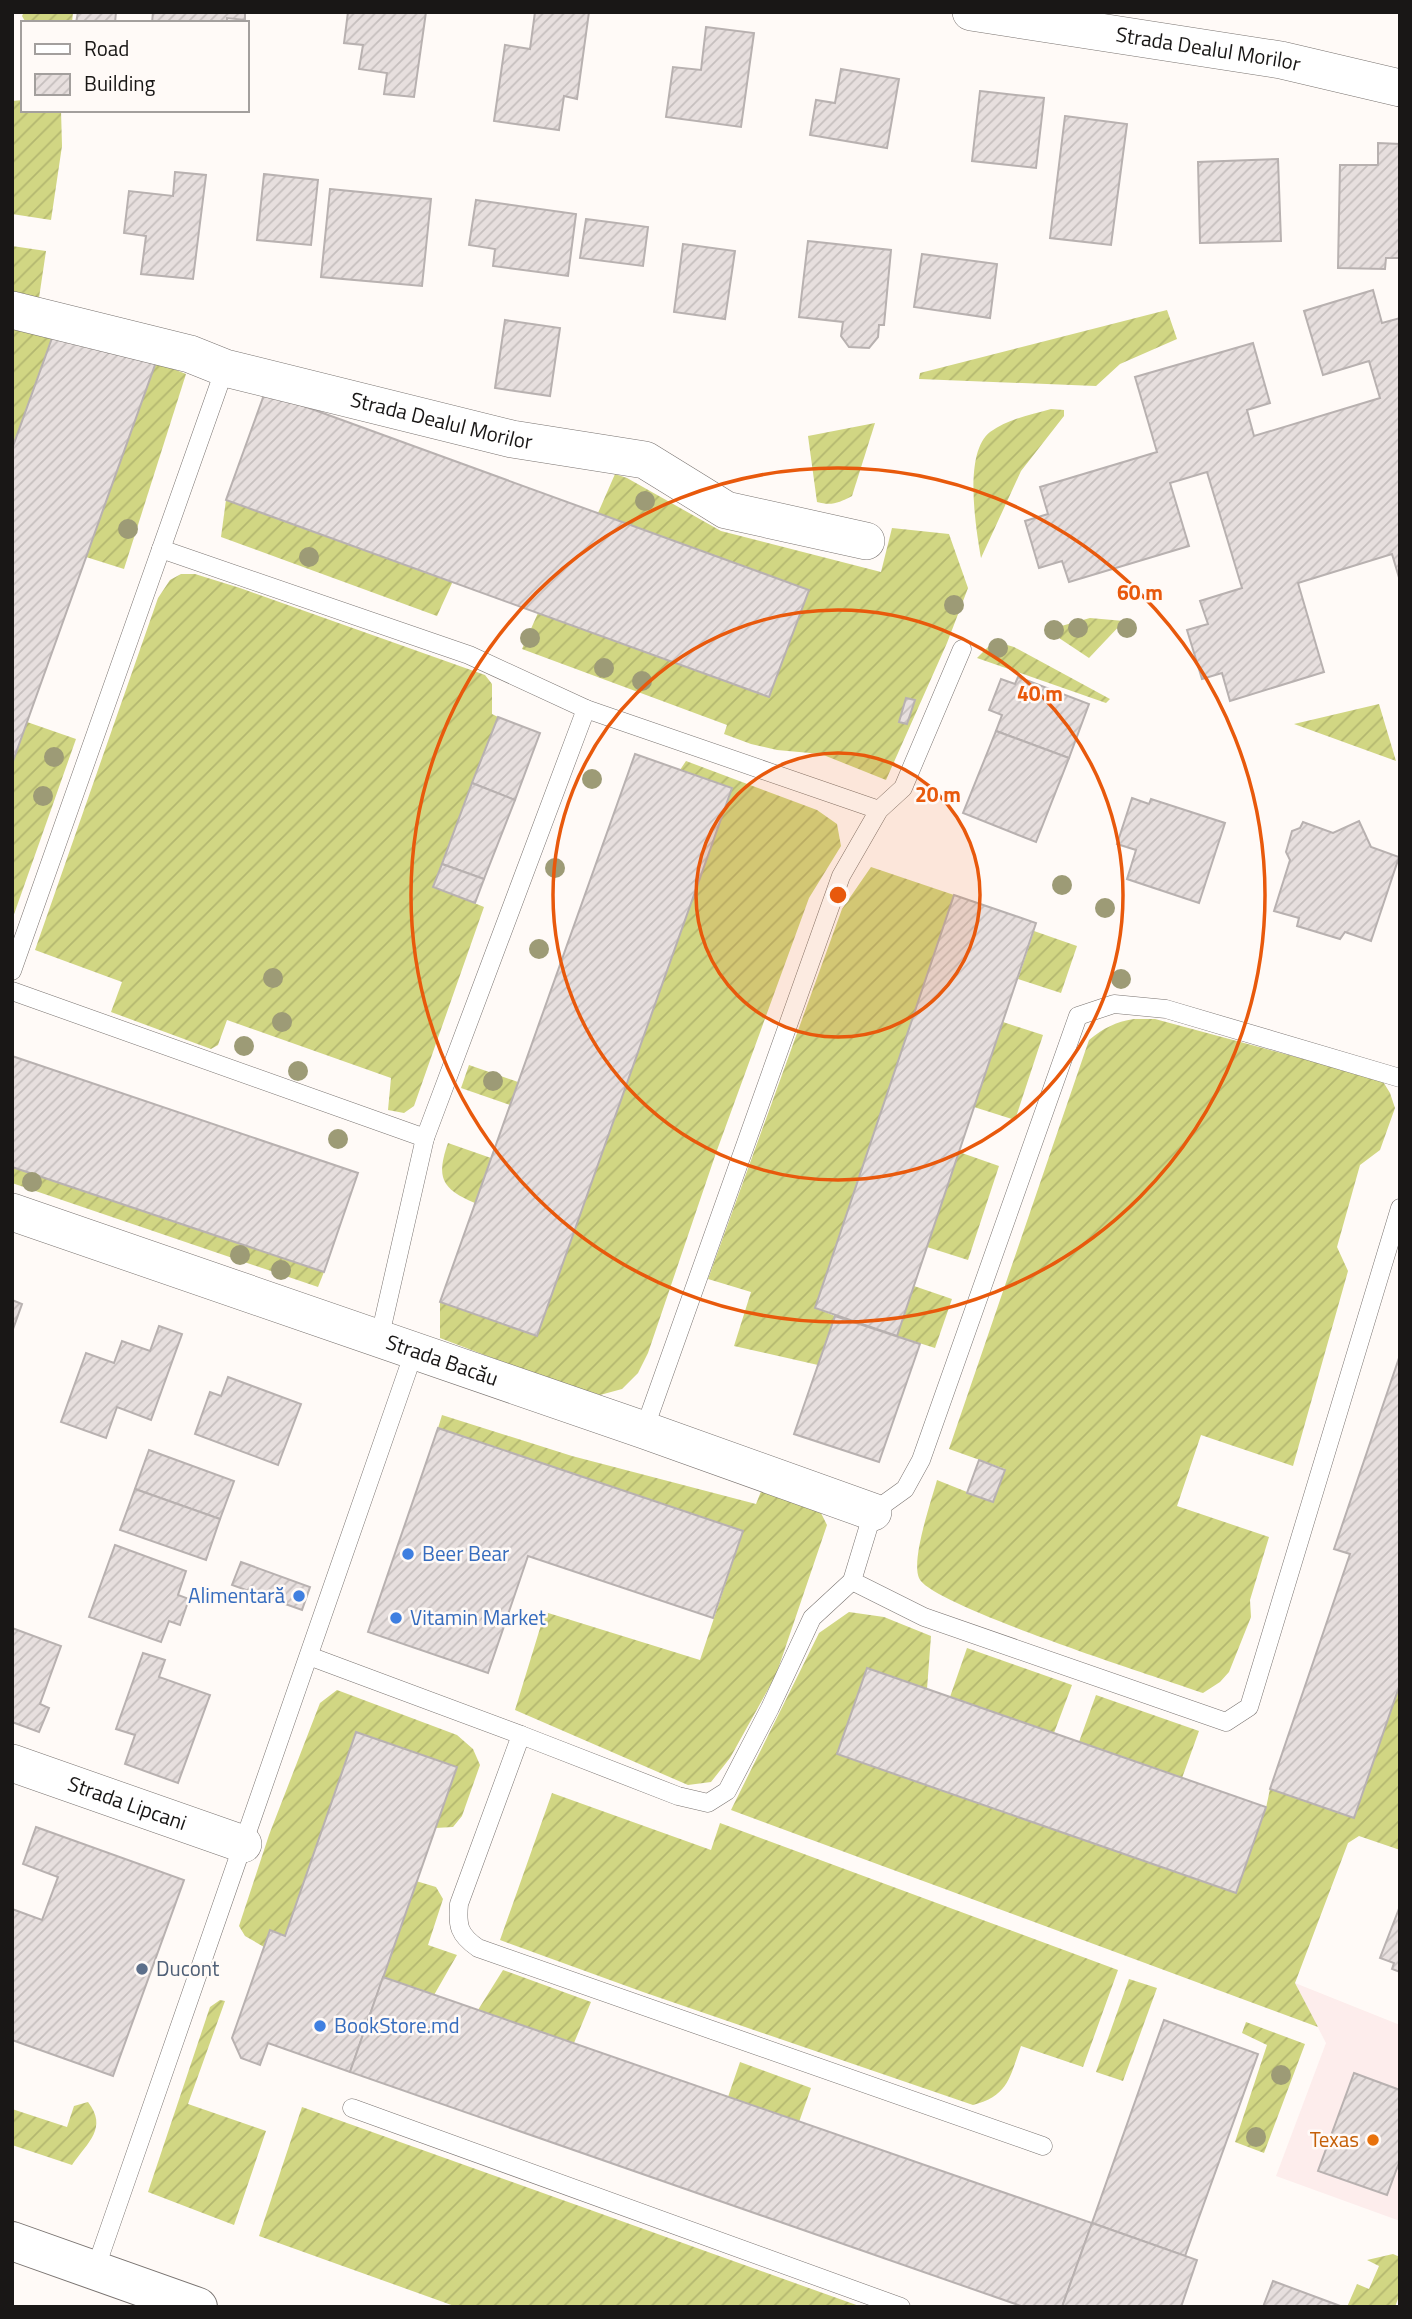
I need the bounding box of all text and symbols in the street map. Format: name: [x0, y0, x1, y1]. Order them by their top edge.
street label: Strada Dealul Morilor: [1114, 18, 1304, 79]
legend: [21, 21, 248, 112]
text: Road: [84, 32, 129, 64]
text: Building: [84, 67, 156, 99]
street label: Strada Dealul Morilor: [347, 383, 535, 457]
text: 60 m: [1117, 576, 1163, 608]
text: 40 m: [1017, 677, 1063, 709]
text: 20 m: [915, 778, 961, 810]
centre of rings: [826, 883, 850, 907]
street label: Strada Bacău: [382, 1325, 503, 1394]
place label: Beer Bear: [422, 1537, 509, 1569]
marker: Beer Bear: [400, 1546, 416, 1562]
place label: Alimentară: [188, 1579, 285, 1611]
marker: Alimentară: [291, 1588, 307, 1604]
place label: Vitamin Market: [410, 1601, 547, 1633]
marker: Vitamin Market: [388, 1610, 404, 1626]
street label: Strada Lipcani: [64, 1767, 191, 1838]
place label: Ducont: [156, 1952, 220, 1984]
marker: Ducont: [134, 1961, 150, 1977]
place label: BookStore.md: [334, 2009, 460, 2041]
marker: BookStore.md: [312, 2018, 328, 2034]
place label: Texas: [1310, 2123, 1359, 2155]
marker: Texas: [1365, 2132, 1381, 2148]

